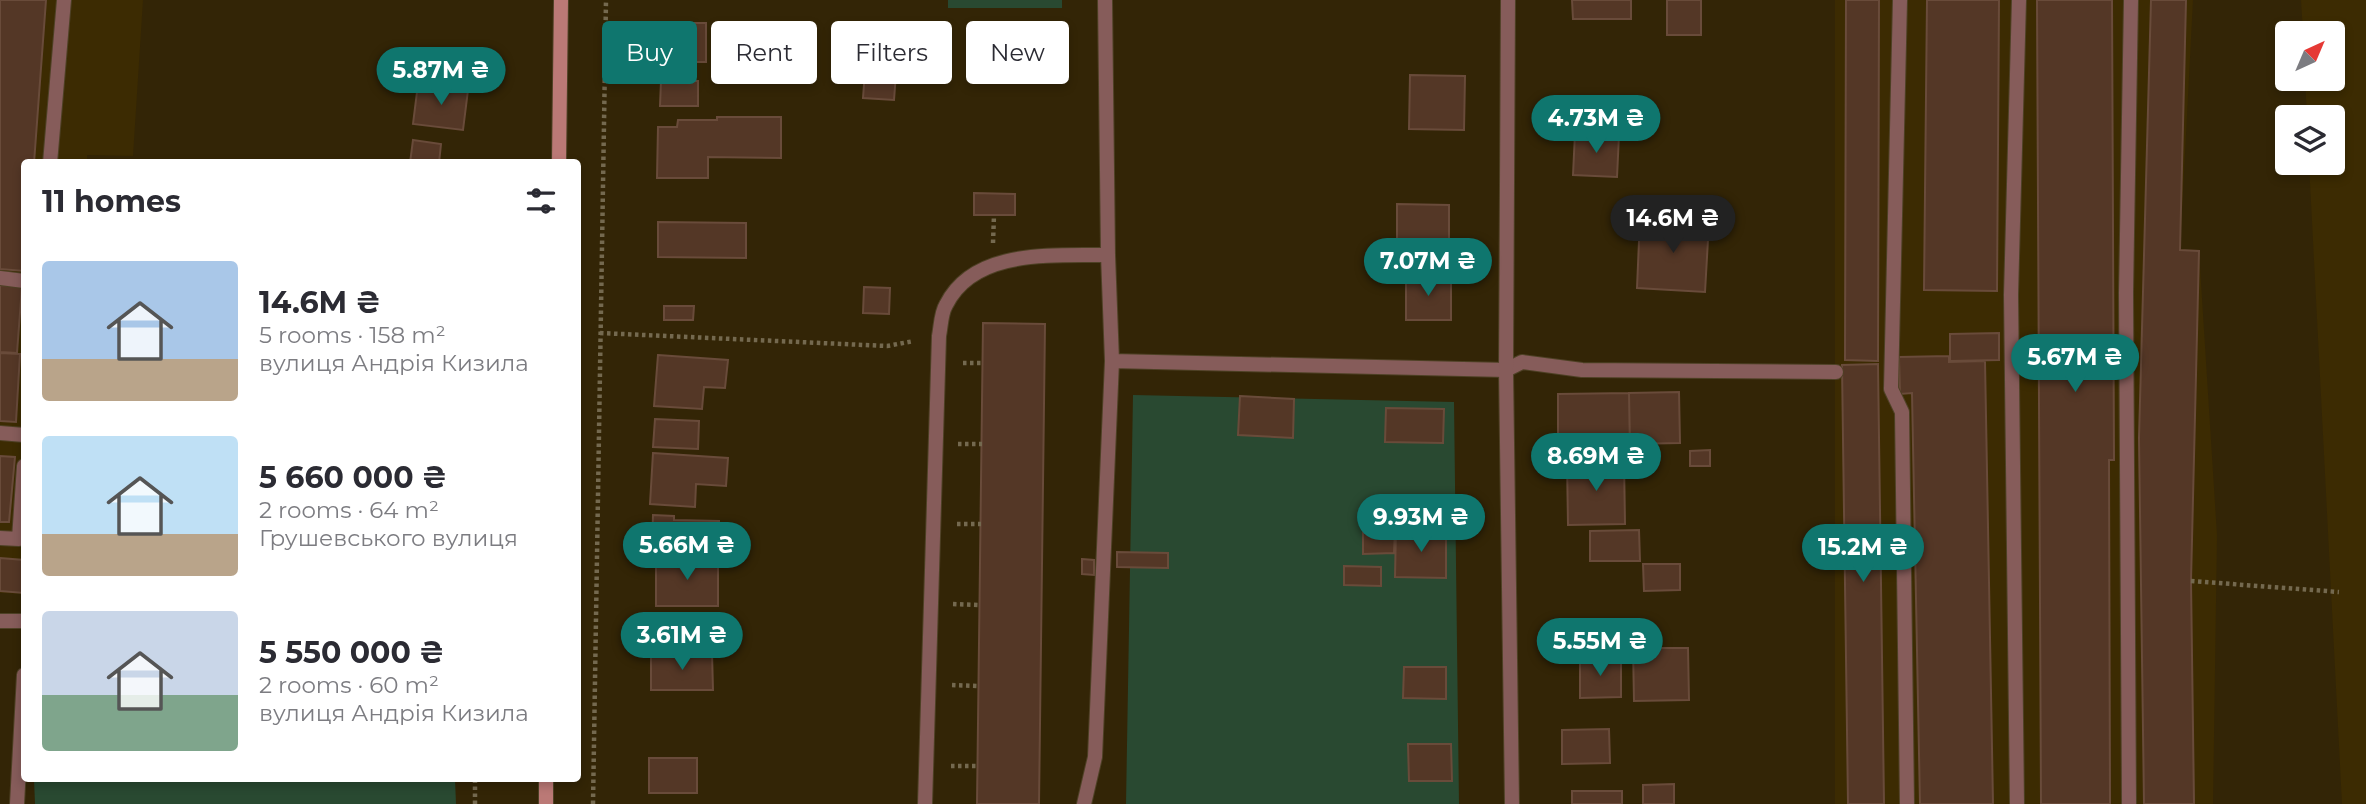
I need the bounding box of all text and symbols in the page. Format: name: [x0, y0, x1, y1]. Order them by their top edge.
chip: Buy: [602, 21, 697, 84]
chip: Rent: [711, 21, 817, 84]
chip: Filters: [831, 21, 952, 84]
chip: New: [966, 21, 1069, 84]
north arrow: [2275, 21, 2345, 91]
map controls: [2275, 21, 2345, 175]
pin: 5.87M ₴: [376, 48, 506, 107]
text: 5.87M ₴: [393, 56, 489, 84]
pin: 4.73M ₴: [1531, 96, 1661, 155]
text: 4.73M ₴: [1547, 104, 1645, 132]
button: layers: [2275, 105, 2345, 175]
icon: filters: [522, 182, 560, 220]
text: 11 homes: [42, 183, 181, 220]
pin: 14.6M ₴: [1608, 196, 1738, 255]
text: 14.6M ₴: [1626, 204, 1720, 232]
pin: 7.07M ₴: [1363, 238, 1493, 298]
text: 7.07M ₴: [1380, 247, 1476, 275]
text: 14.6M ₴: [259, 284, 381, 321]
icon: home: [98, 289, 182, 373]
text: 5 rooms · 158 m²: [259, 321, 446, 349]
pin: 5.67M ₴: [2010, 334, 2140, 394]
text: 5.67M ₴: [2027, 343, 2123, 371]
text: вулиця Андрія Кизила: [259, 349, 529, 377]
pin: 8.69M ₴: [1531, 434, 1661, 493]
text: 8.69M ₴: [1547, 442, 1645, 470]
text: 5 660 000 ₴: [259, 459, 447, 496]
icon: home: [98, 464, 182, 548]
pin: 9.93M ₴: [1356, 494, 1486, 554]
text: 2 rooms · 64 m²: [259, 496, 439, 524]
text: 9.93M ₴: [1373, 503, 1469, 531]
pin: 5.66M ₴: [622, 522, 752, 582]
text: Грушевського вулиця: [259, 524, 518, 552]
pin: 15.2M ₴: [1798, 524, 1928, 584]
text: 5.66M ₴: [639, 531, 735, 559]
text: 15.2M ₴: [1818, 533, 1908, 561]
pin: 3.61M ₴: [617, 612, 747, 672]
pin: 5.55M ₴: [1535, 618, 1665, 678]
text: 3.61M ₴: [637, 621, 727, 649]
text: 5.55M ₴: [1553, 627, 1647, 655]
text: 5 550 000 ₴: [259, 634, 444, 671]
icon: home: [98, 639, 182, 723]
text: 2 rooms · 60 m²: [259, 671, 439, 699]
text: вулиця Андрія Кизила: [259, 699, 529, 727]

